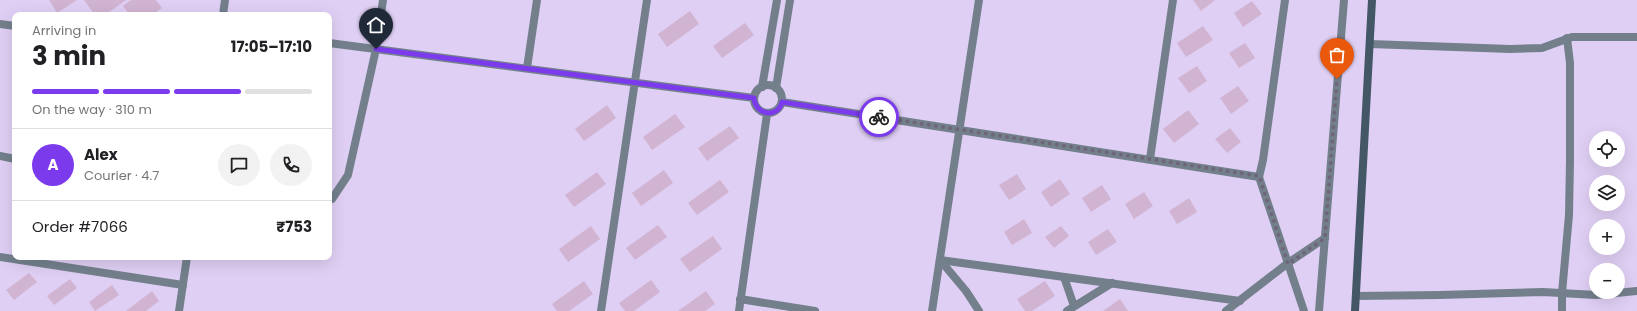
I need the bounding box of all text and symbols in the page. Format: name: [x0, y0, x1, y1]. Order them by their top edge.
pin: [359, 8, 393, 49]
icon: home: [365, 14, 387, 36]
text: Arriving in: [32, 21, 96, 40]
text: 17:05–17:10: [231, 36, 312, 57]
text: 3 min: [32, 38, 106, 74]
pin: [1320, 38, 1354, 79]
icon: bag: [1326, 44, 1348, 66]
courier: [859, 97, 899, 137]
text: On the way · 310 m: [32, 100, 152, 119]
icon: bike: [868, 106, 890, 128]
map controls: [1589, 131, 1625, 299]
button: locate: [1589, 131, 1625, 167]
text: Alex: [84, 144, 118, 165]
button: chat: [218, 144, 260, 186]
button: phone: [270, 144, 312, 186]
text: A: [47, 154, 59, 175]
text: Courier · 4.7: [84, 166, 159, 185]
button: layers: [1589, 175, 1625, 211]
text: Order #7066: [32, 216, 128, 237]
text: ₹753: [276, 216, 312, 237]
button: +: [1589, 219, 1625, 255]
button: −: [1589, 263, 1625, 299]

